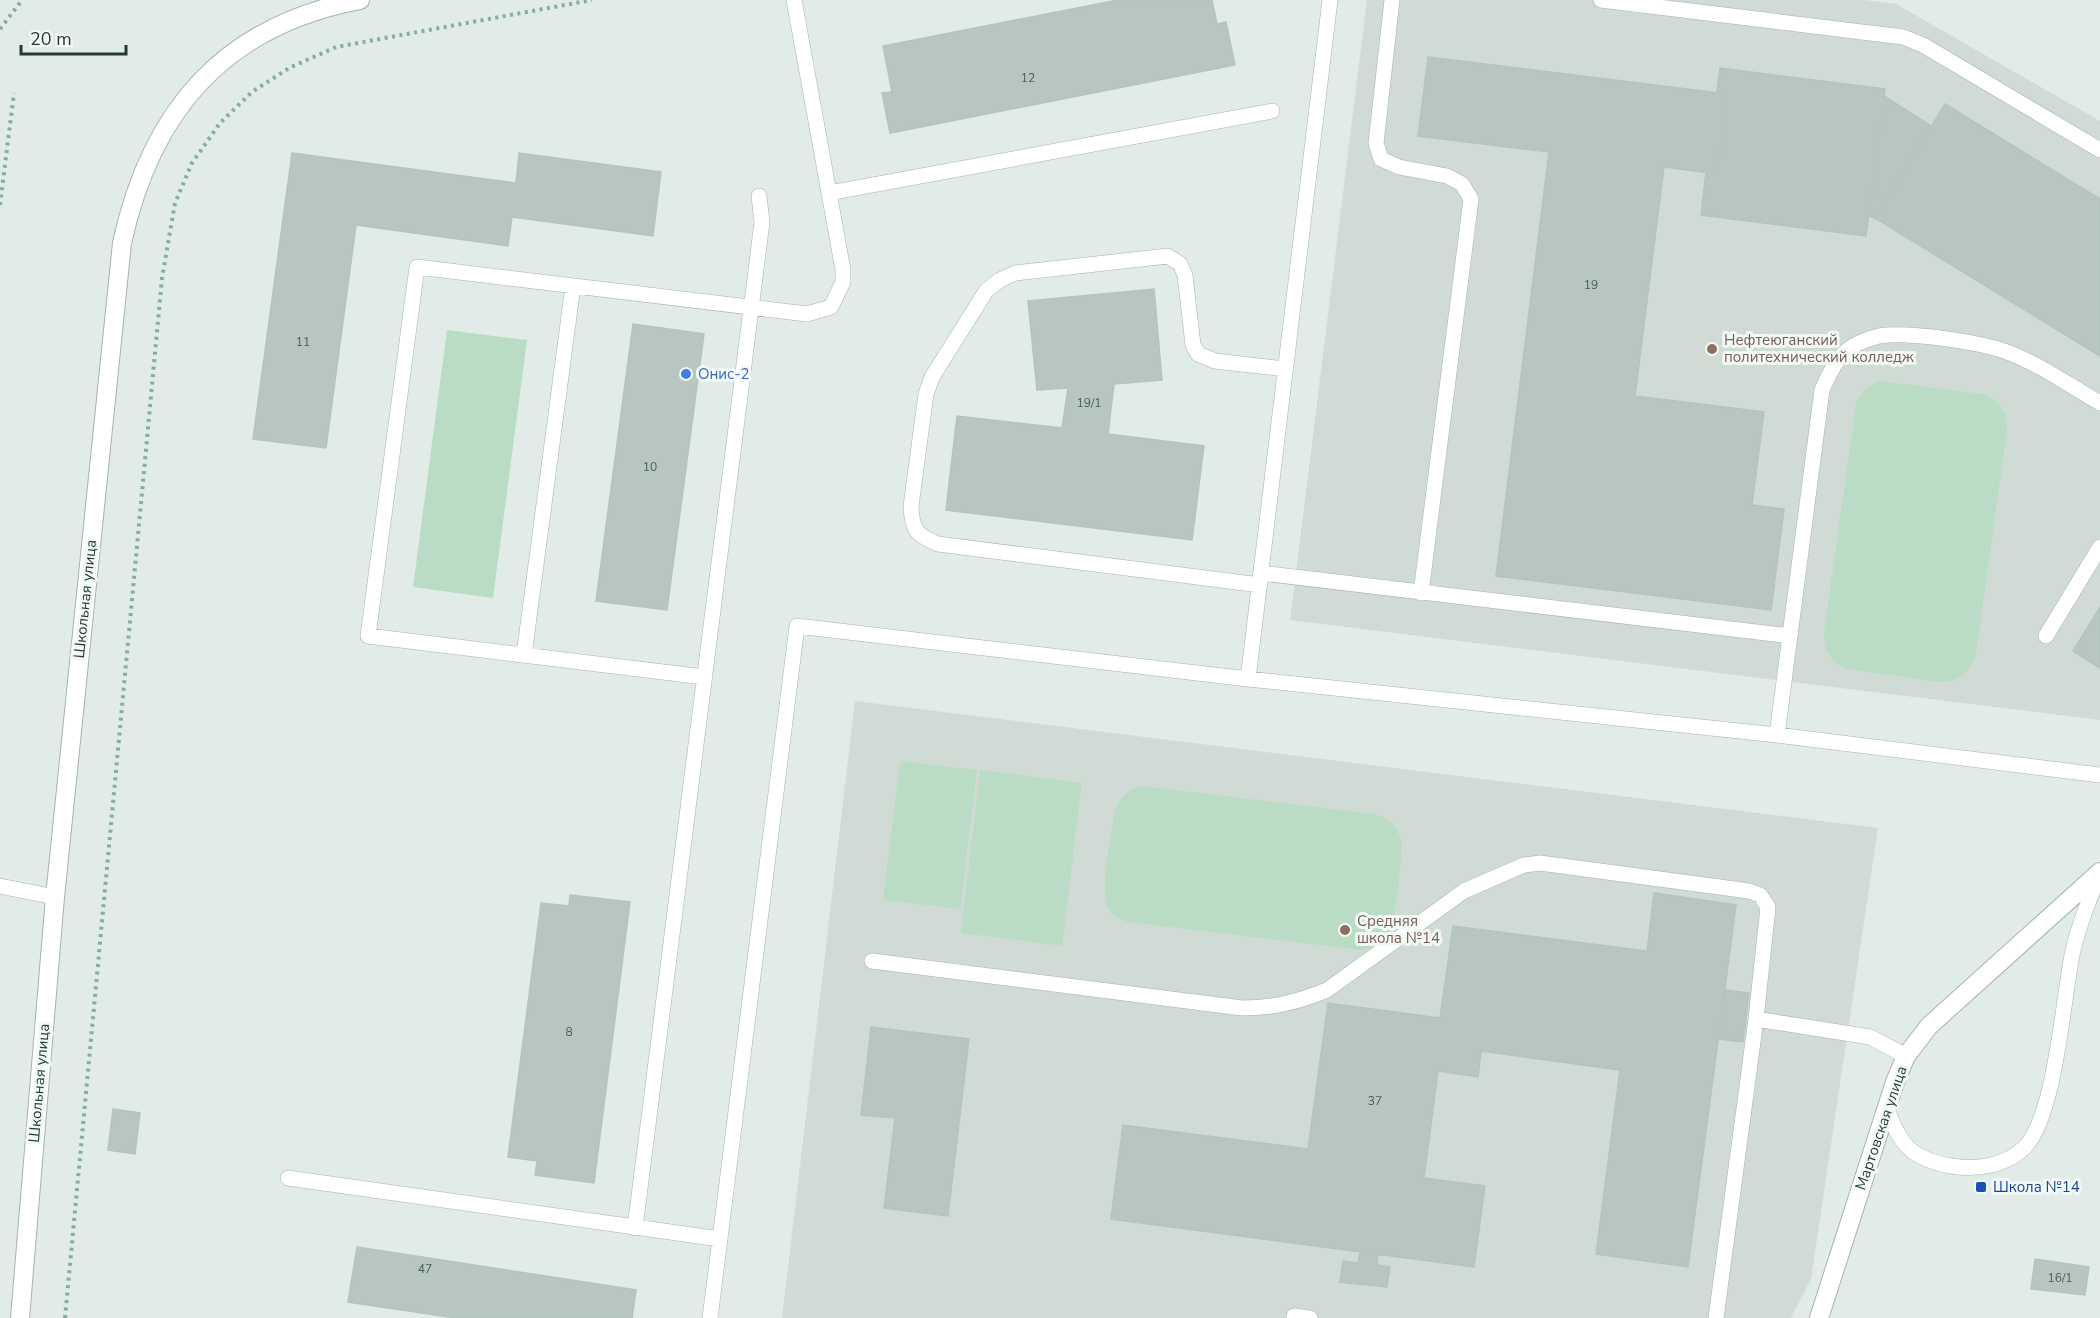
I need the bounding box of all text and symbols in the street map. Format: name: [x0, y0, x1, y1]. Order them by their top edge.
scale bar: [21, 18, 126, 56]
text: 20 m: [30, 27, 72, 51]
house number: 12: [1021, 70, 1035, 86]
house number: 19: [1584, 277, 1598, 293]
place label: Нефтеюганский политехнический колледж: [1724, 330, 1914, 367]
house number: 11: [296, 334, 310, 350]
marker: Нефтеюганский политехнический колледж: [1705, 342, 1719, 356]
place label: Онис-2: [698, 364, 750, 384]
marker: Онис-2: [679, 367, 693, 381]
house number: 19/1: [1077, 395, 1102, 411]
house number: 10: [643, 459, 657, 475]
street label: Школьная улица: [69, 539, 101, 659]
place label: Средняя школа №14: [1357, 911, 1440, 948]
marker: Средняя школа №14: [1338, 923, 1352, 937]
street label: Школьная улица: [24, 1023, 54, 1143]
house number: 8: [565, 1024, 573, 1040]
street label: Мартовская улица: [1850, 1063, 1912, 1193]
house number: 37: [1368, 1093, 1382, 1109]
place label: Школа №14: [1993, 1177, 2080, 1197]
marker: Школа №14: [1974, 1180, 1988, 1194]
house number: 47: [418, 1261, 432, 1277]
house number: 16/1: [2048, 1270, 2073, 1286]

